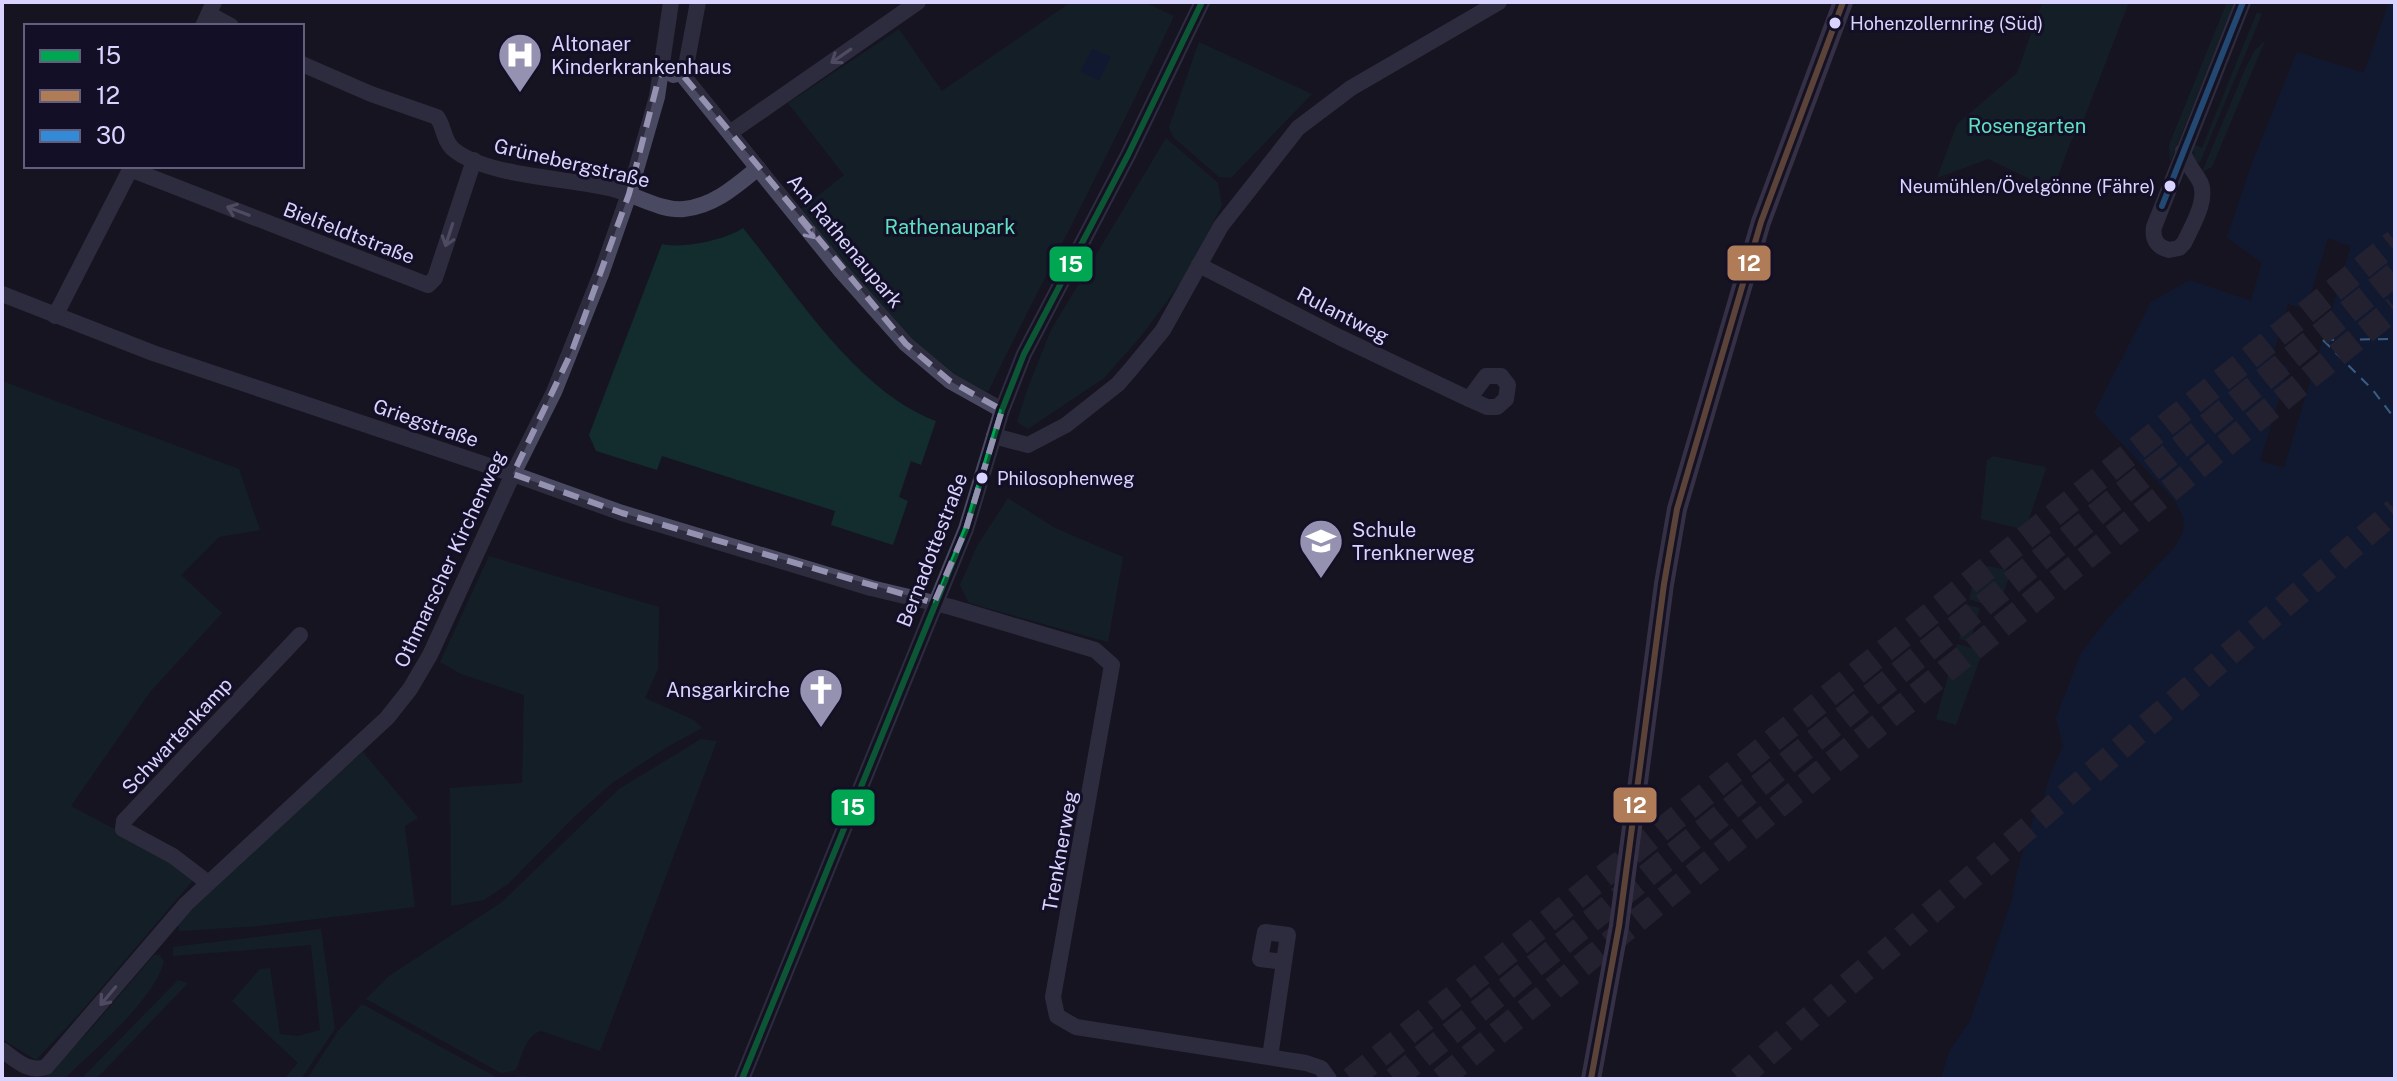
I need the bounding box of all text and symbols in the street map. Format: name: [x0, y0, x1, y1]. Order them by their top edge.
place label: Hohenzollernring (Süd): [1850, 13, 2043, 34]
marker: Hohenzollernring (Süd): [1827, 15, 1843, 31]
legend: [24, 24, 304, 168]
hospital icon: Altonaer Kinderkrankenhaus: [496, 31, 544, 94]
place label: Altonaer Kinderkrankenhaus: [551, 32, 732, 79]
text: 15: [96, 41, 121, 69]
one-way arrow: [830, 48, 852, 64]
text: 12: [96, 81, 120, 109]
park label: Rosengarten: [1968, 114, 2086, 138]
text: 30: [96, 121, 126, 149]
street label: Grünebergstraße: [492, 133, 652, 193]
street label: Am Rathenaupark: [782, 169, 908, 313]
place label: Neumühlen/Övelgönne (Fähre): [1899, 175, 2155, 197]
marker: Neumühlen/Övelgönne (Fähre): [2162, 178, 2178, 194]
street label: Bielfeldtstraße: [280, 197, 418, 269]
one-way arrow: [226, 203, 251, 217]
park label: Rathenaupark: [885, 215, 1015, 239]
one-way arrow: [798, 218, 816, 239]
one-way arrow: [441, 222, 456, 247]
line badge: 12: [1726, 244, 1772, 282]
line badge: 15: [1048, 245, 1094, 283]
text: 12: [1737, 250, 1761, 276]
text: 15: [1059, 251, 1083, 277]
street label: Rulantweg: [1293, 282, 1393, 348]
street label: Griegstraße: [370, 394, 482, 452]
street label: Othmarscher Kirchenweg: [389, 447, 511, 671]
place label: Philosophenweg: [997, 468, 1134, 489]
street label: Bernadottestraße: [892, 470, 972, 630]
marker: Philosophenweg: [974, 470, 990, 486]
school or university icon: Schule Trenknerweg: [1297, 517, 1345, 580]
place label: Schule Trenknerweg: [1352, 518, 1475, 565]
church icon: Ansgarkirche: [797, 666, 845, 729]
street label: Schwartenkamp: [117, 673, 237, 799]
place label: Ansgarkirche: [666, 678, 790, 702]
line badge: 12: [1612, 786, 1658, 824]
line badge: 15: [830, 788, 876, 827]
street label: Trenknerweg: [1037, 788, 1083, 914]
text: 12: [1623, 792, 1647, 818]
text: 15: [841, 794, 865, 820]
one-way arrow: [99, 985, 117, 1005]

